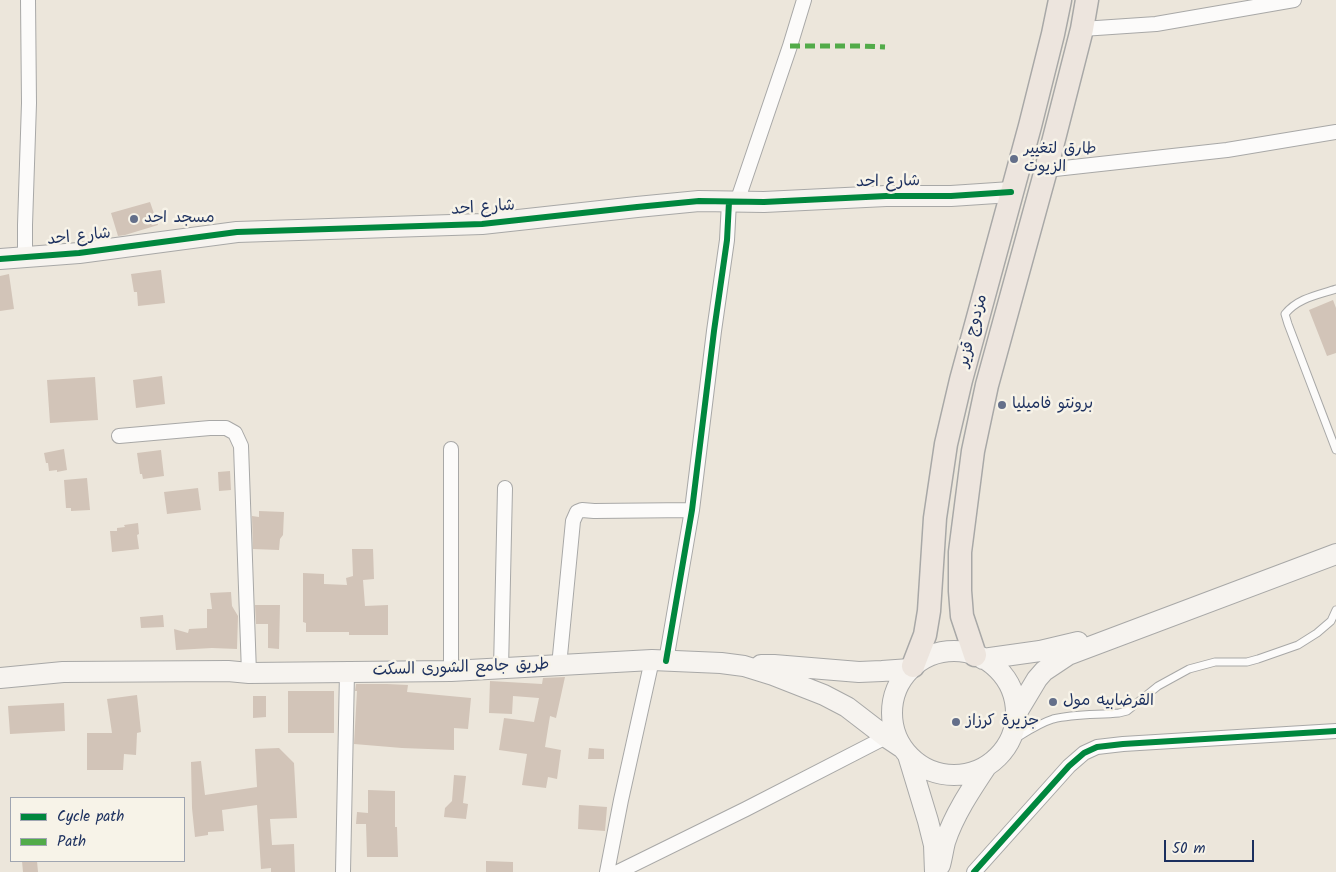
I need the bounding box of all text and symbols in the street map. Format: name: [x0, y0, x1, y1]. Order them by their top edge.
place label: طارق لتغيير الزيوت: [1024, 140, 1096, 178]
marker: طارق لتغيير الزيوت: [1008, 153, 1020, 165]
street label: شارع احد: [856, 173, 920, 193]
street label: شارع احد: [450, 197, 516, 221]
place label: مسجد احد: [144, 209, 215, 229]
marker: مسجد احد: [128, 213, 140, 225]
street label: شارع احد: [46, 225, 112, 251]
street label: مزدوج قزير: [955, 293, 993, 369]
place label: برونتو فاميليا: [1012, 395, 1093, 415]
marker: برونتو فاميليا: [996, 399, 1008, 411]
street label: طريق جامع الشورى السكت: [372, 656, 550, 682]
place label: القرضابيه مول: [1063, 692, 1154, 712]
marker: القرضابيه مول: [1047, 696, 1059, 708]
place label: جزيرة كرزاز: [966, 712, 1039, 732]
marker: جزيرة كرزاز: [950, 716, 962, 728]
legend: [10, 797, 185, 862]
text: Cycle path: [57, 805, 124, 829]
text: Path: [57, 830, 86, 854]
scale bar: [1166, 830, 1256, 862]
text: 50 m: [1172, 837, 1206, 861]

